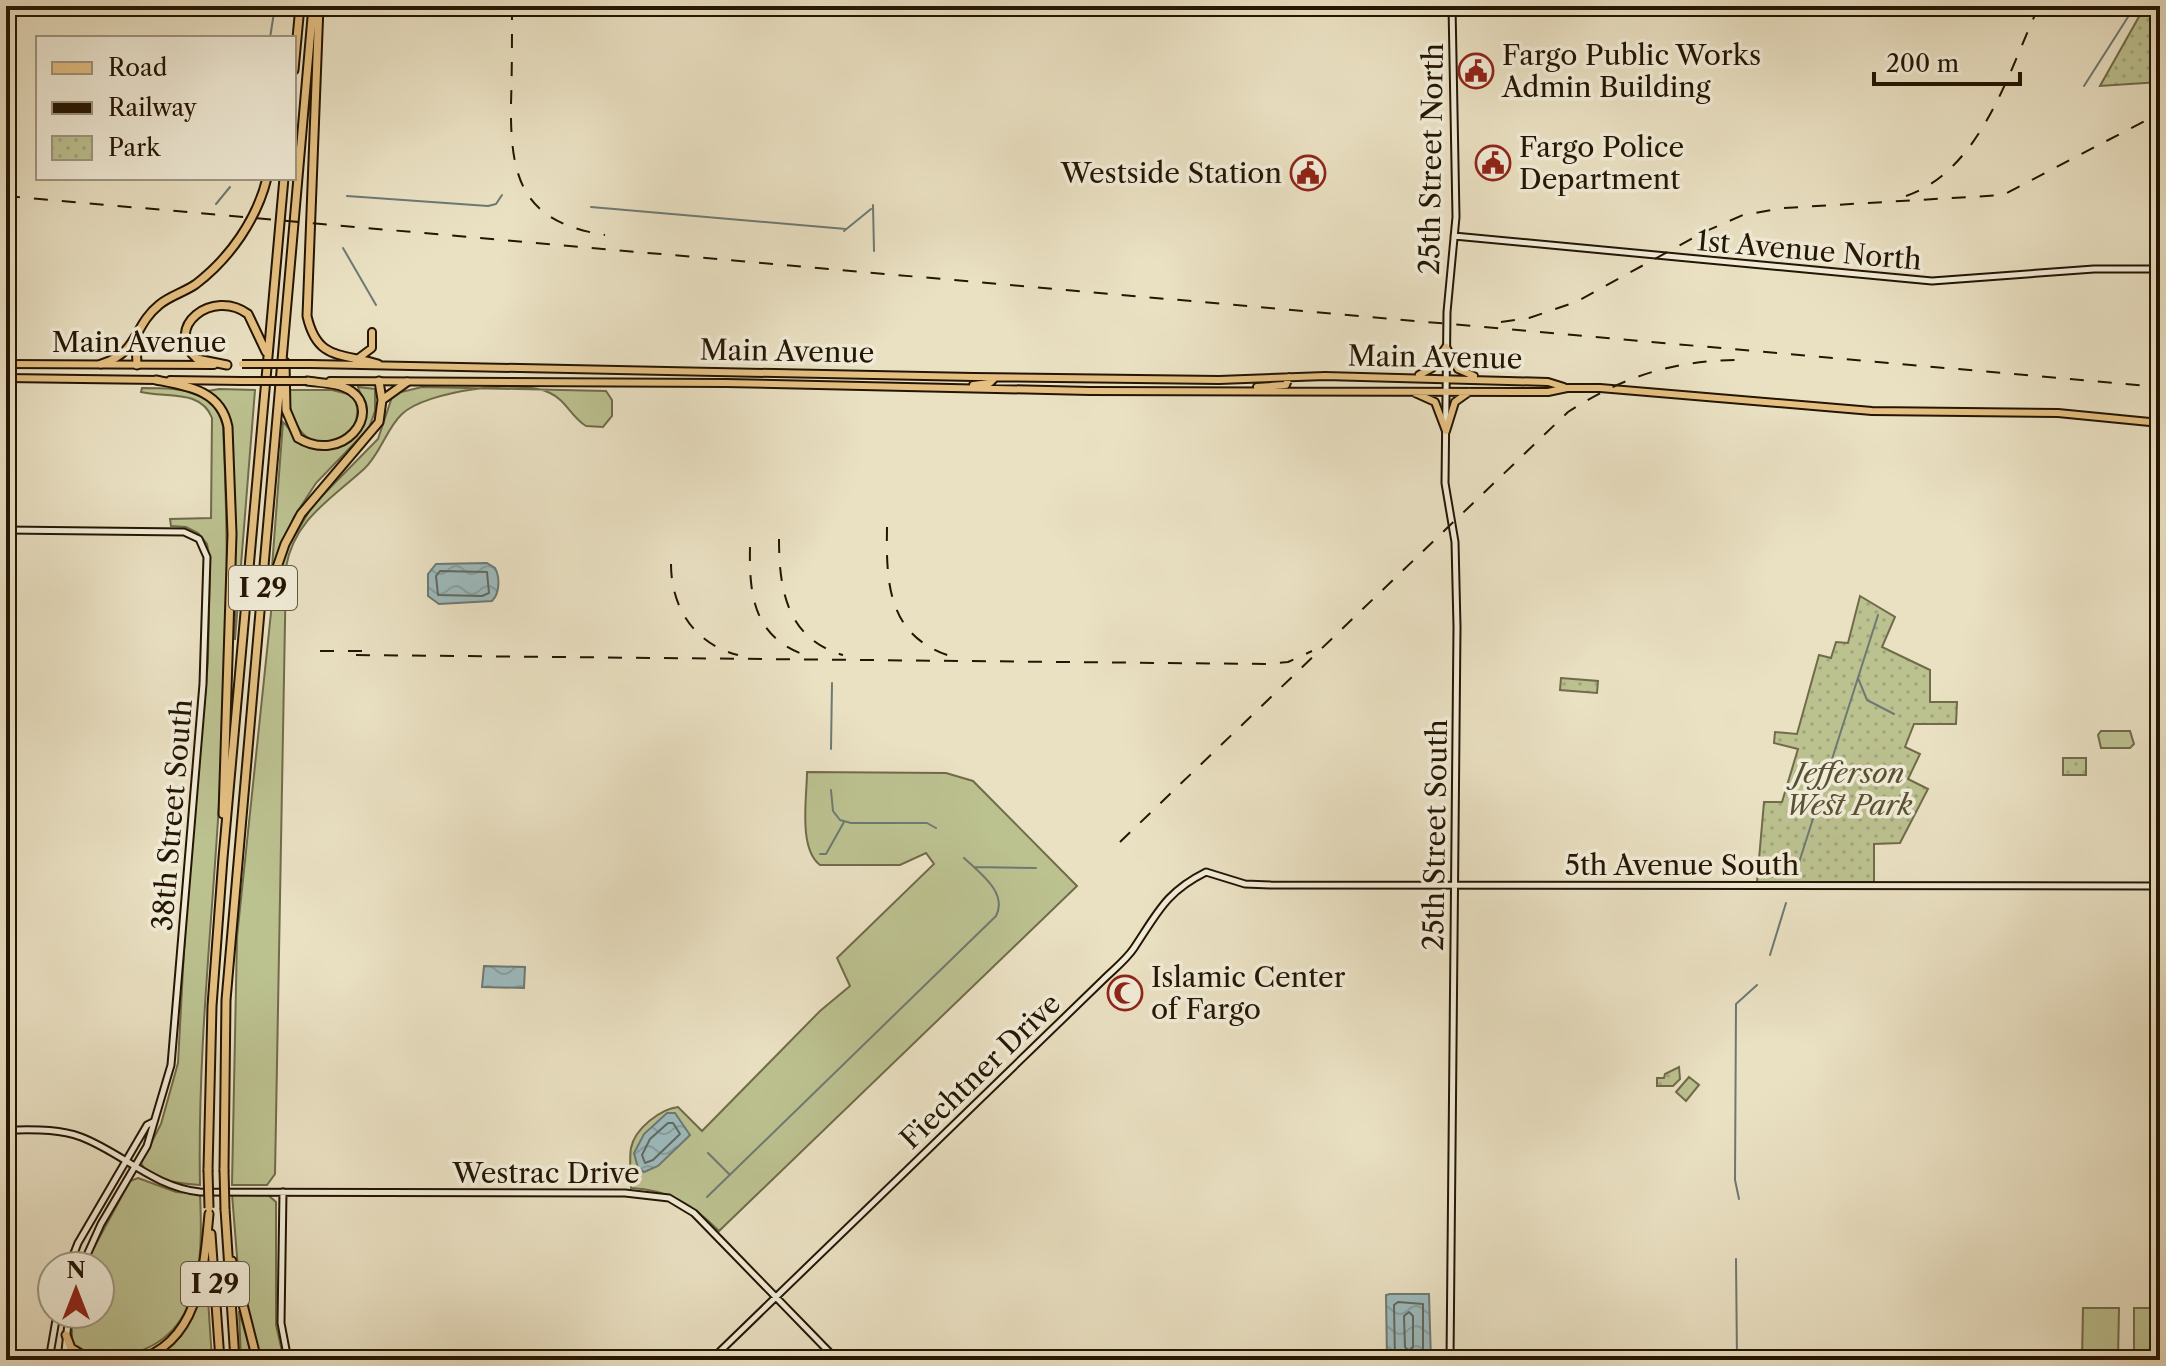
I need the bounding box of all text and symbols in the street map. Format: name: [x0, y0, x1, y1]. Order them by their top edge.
legend: [36, 36, 296, 180]
scale bar: [1874, 36, 2020, 86]
place label: Fargo Public Works Admin Building: [1501, 38, 1761, 104]
street label: 25th Street North: [1412, 43, 1450, 275]
text: 200 m: [1886, 49, 1959, 78]
public building icon: Fargo Public Works Admin Building: [1457, 52, 1495, 90]
text: Road: [108, 53, 168, 82]
text: Railway: [108, 93, 198, 122]
place label: Fargo Police Department: [1519, 130, 1684, 196]
text: Park: [108, 133, 161, 162]
public building icon: Fargo Police Department: [1474, 144, 1512, 182]
public building icon: Westside Station: [1289, 154, 1327, 192]
place label: Westside Station: [1060, 156, 1282, 190]
street label: 1st Avenue North: [1695, 223, 1923, 277]
street label: Main Avenue: [52, 325, 226, 359]
street label: Main Avenue: [699, 332, 875, 370]
street label: Main Avenue: [1347, 338, 1523, 376]
road number: I 29: [229, 566, 297, 610]
street label: 38th Street South: [145, 698, 199, 932]
street label: 25th Street South: [1416, 719, 1454, 951]
park label: Jefferson West Park: [1785, 756, 1913, 822]
street label: 5th Avenue South: [1565, 848, 1799, 882]
place label: Islamic Center of Fargo: [1151, 960, 1346, 1026]
mosque icon: Islamic Center of Fargo: [1106, 974, 1144, 1012]
street label: Fiechtner Drive: [893, 986, 1067, 1156]
street label: Westrac Drive: [451, 1156, 640, 1190]
north arrow: [36, 1250, 116, 1330]
text: N: [66, 1257, 86, 1284]
road number: I 29: [181, 1262, 249, 1306]

